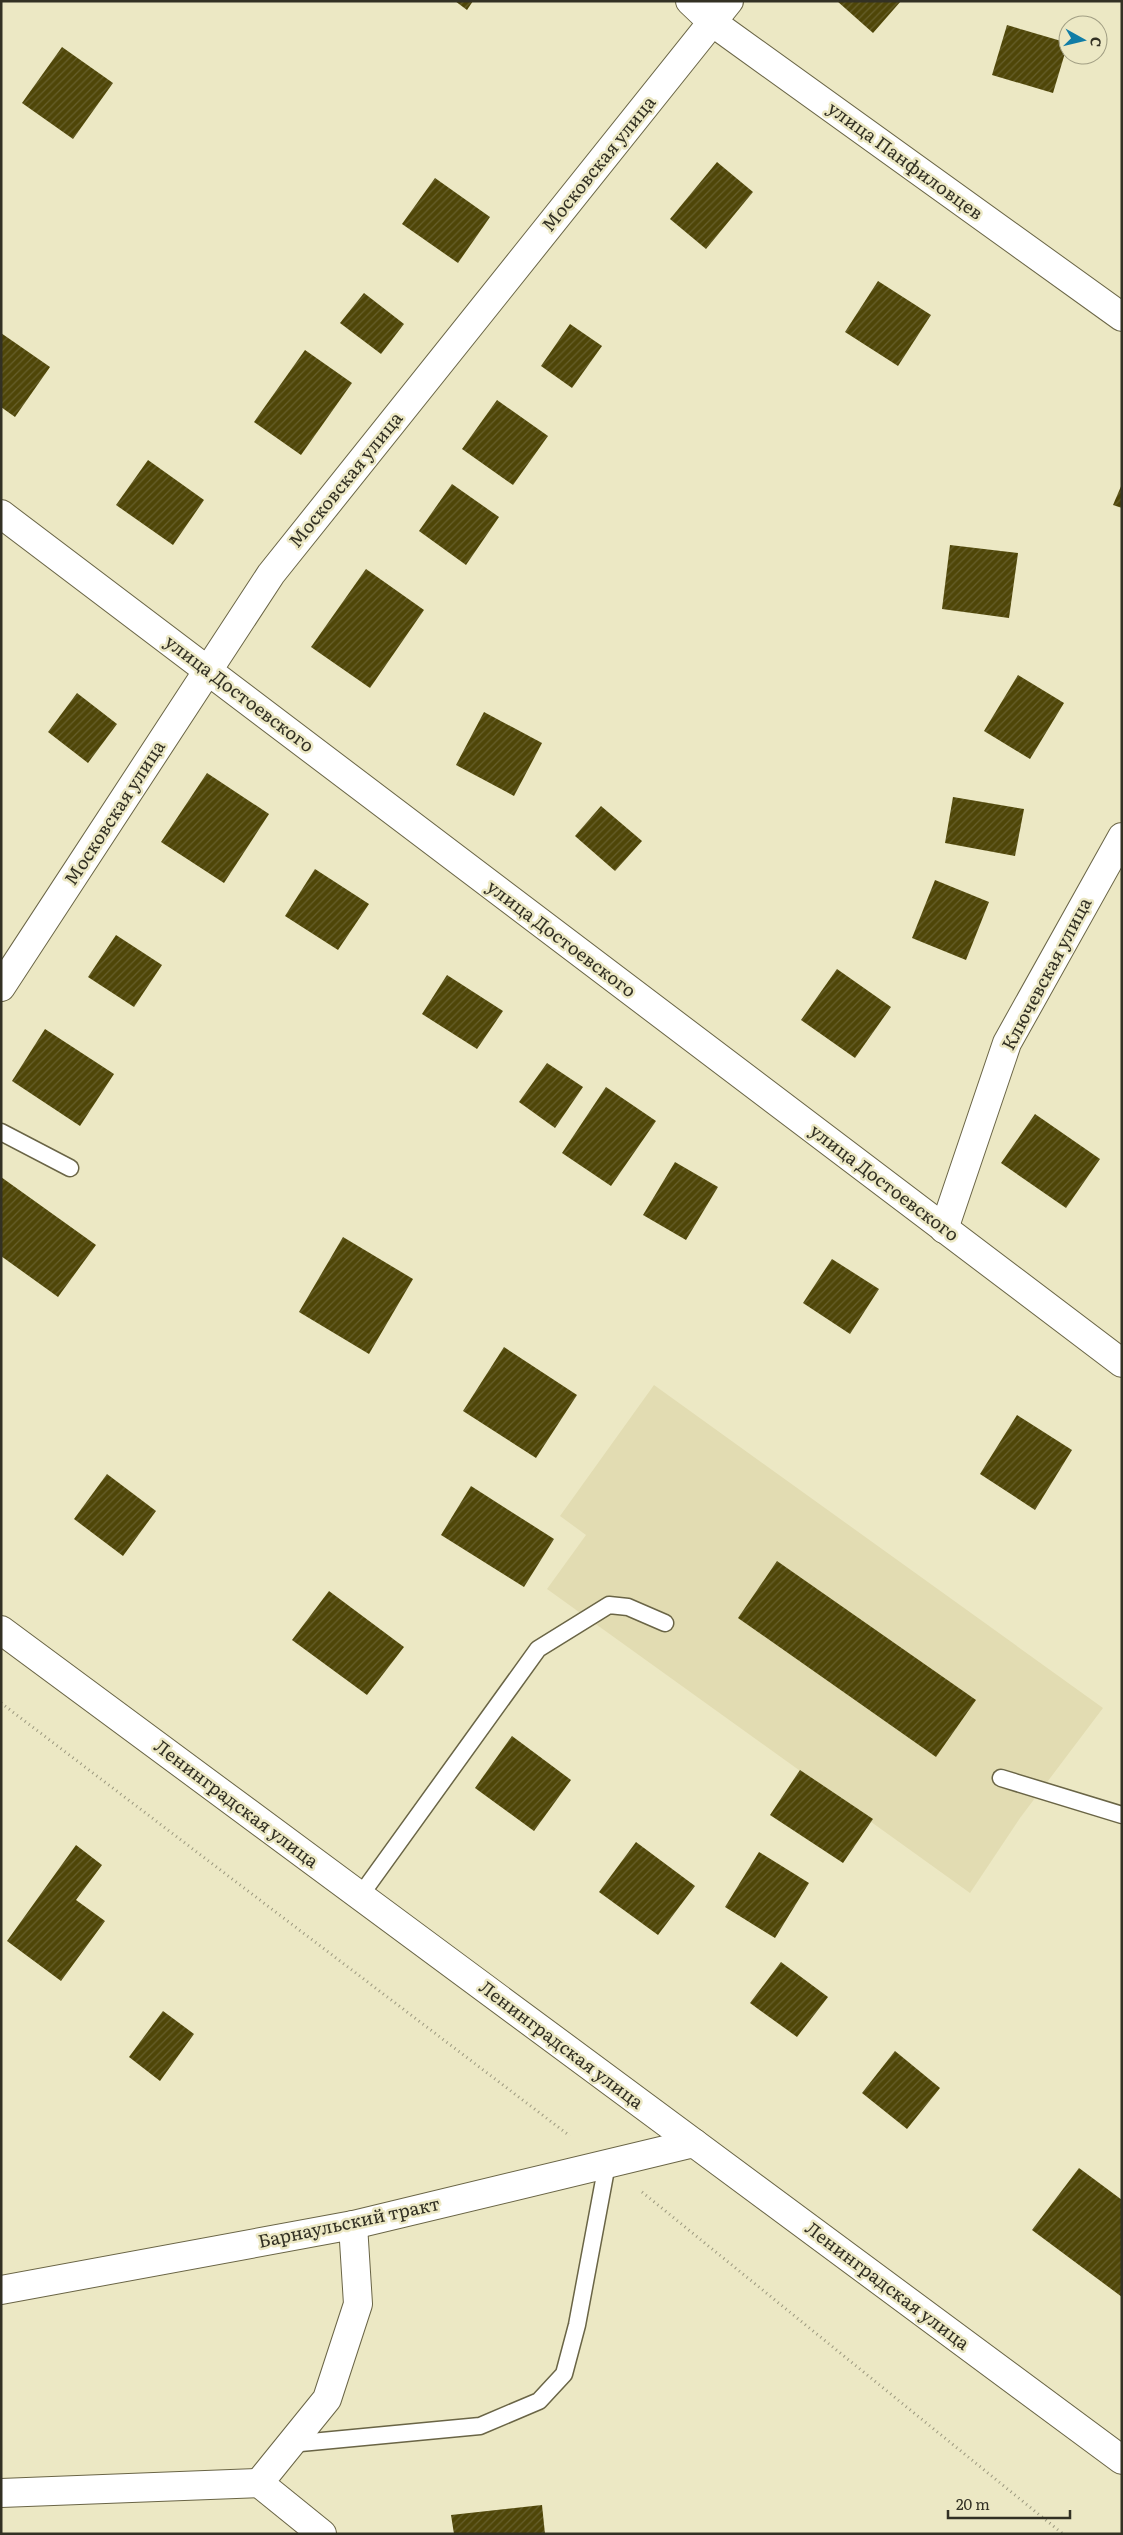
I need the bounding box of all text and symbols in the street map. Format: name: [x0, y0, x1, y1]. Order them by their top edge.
north arrow: [1058, 15, 1108, 65]
text: С: [1086, 36, 1107, 48]
street label: Московская улица: [535, 89, 661, 237]
street label: улица Панфиловцев: [823, 94, 989, 226]
street label: Московская улица: [282, 405, 408, 553]
street label: улица Достоевского: [160, 628, 320, 758]
street label: Московская улица: [57, 734, 171, 890]
street label: улица Достоевского: [482, 873, 642, 1003]
street label: Ключевская улица: [994, 892, 1098, 1055]
street label: улица Достоевского: [805, 1117, 965, 1247]
street label: Ленинградская улица: [149, 1732, 325, 1874]
street label: Ленинградская улица: [474, 1973, 650, 2115]
street label: Барнаульский тракт: [255, 2189, 442, 2254]
street label: Ленинградская улица: [800, 2214, 976, 2356]
scale bar: [948, 2488, 1070, 2520]
text: 20 m: [956, 2492, 990, 2515]

